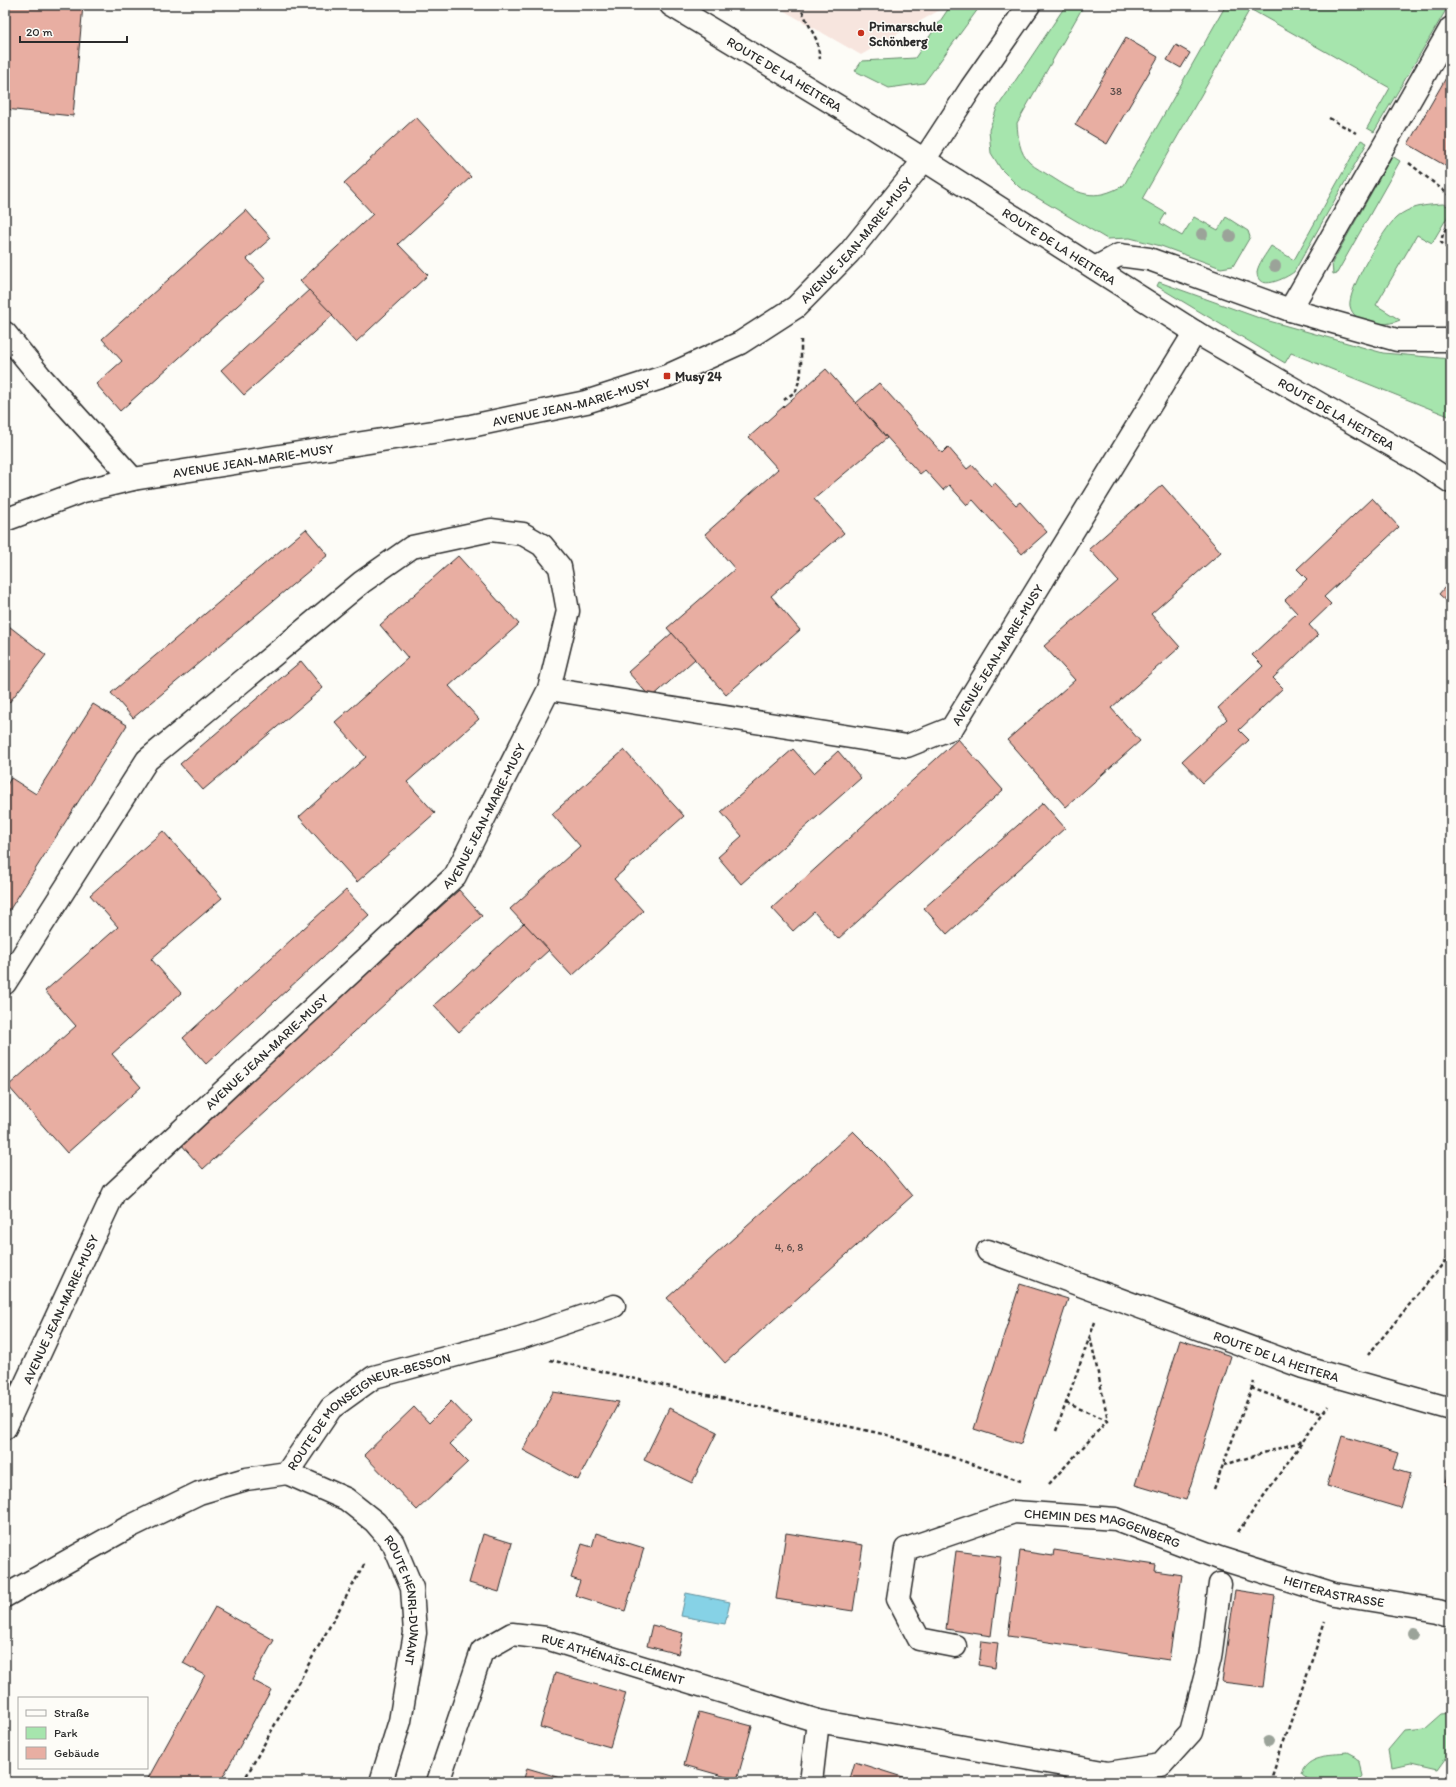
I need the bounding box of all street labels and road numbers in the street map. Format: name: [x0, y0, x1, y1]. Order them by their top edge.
street label: ROUTE DE LA HEITERA: [725, 33, 846, 115]
street label: AVENUE JEAN-MARIE-MUSY: [797, 173, 915, 306]
street label: ROUTE DE LA HEITERA: [1000, 204, 1120, 288]
street label: AVENUE JEAN-MARIE-MUSY: [491, 374, 653, 429]
street label: ROUTE DE LA HEITERA: [1276, 374, 1398, 453]
street label: AVENUE JEAN-MARIE-MUSY: [171, 440, 335, 480]
street label: AVENUE JEAN-MARIE-MUSY: [948, 581, 1046, 728]
street label: AVENUE JEAN-MARIE-MUSY: [439, 740, 528, 892]
street label: AVENUE JEAN-MARIE-MUSY: [202, 990, 331, 1112]
street label: AVENUE JEAN-MARIE-MUSY: [19, 1232, 101, 1386]
street label: ROUTE DE LA HEITERA: [1212, 1327, 1341, 1385]
street label: ROUTE DE MONSEIGNEUR-BESSON: [284, 1349, 452, 1473]
street label: CHEMIN DES MAGGENBERG: [1024, 1505, 1183, 1550]
street label: ROUTE HENRI-DUNANT: [382, 1531, 422, 1667]
street label: HEITERASTRASSE: [1282, 1571, 1386, 1610]
street label: RUE ATHÉNAÏS-CLÉMENT: [541, 1630, 687, 1688]

